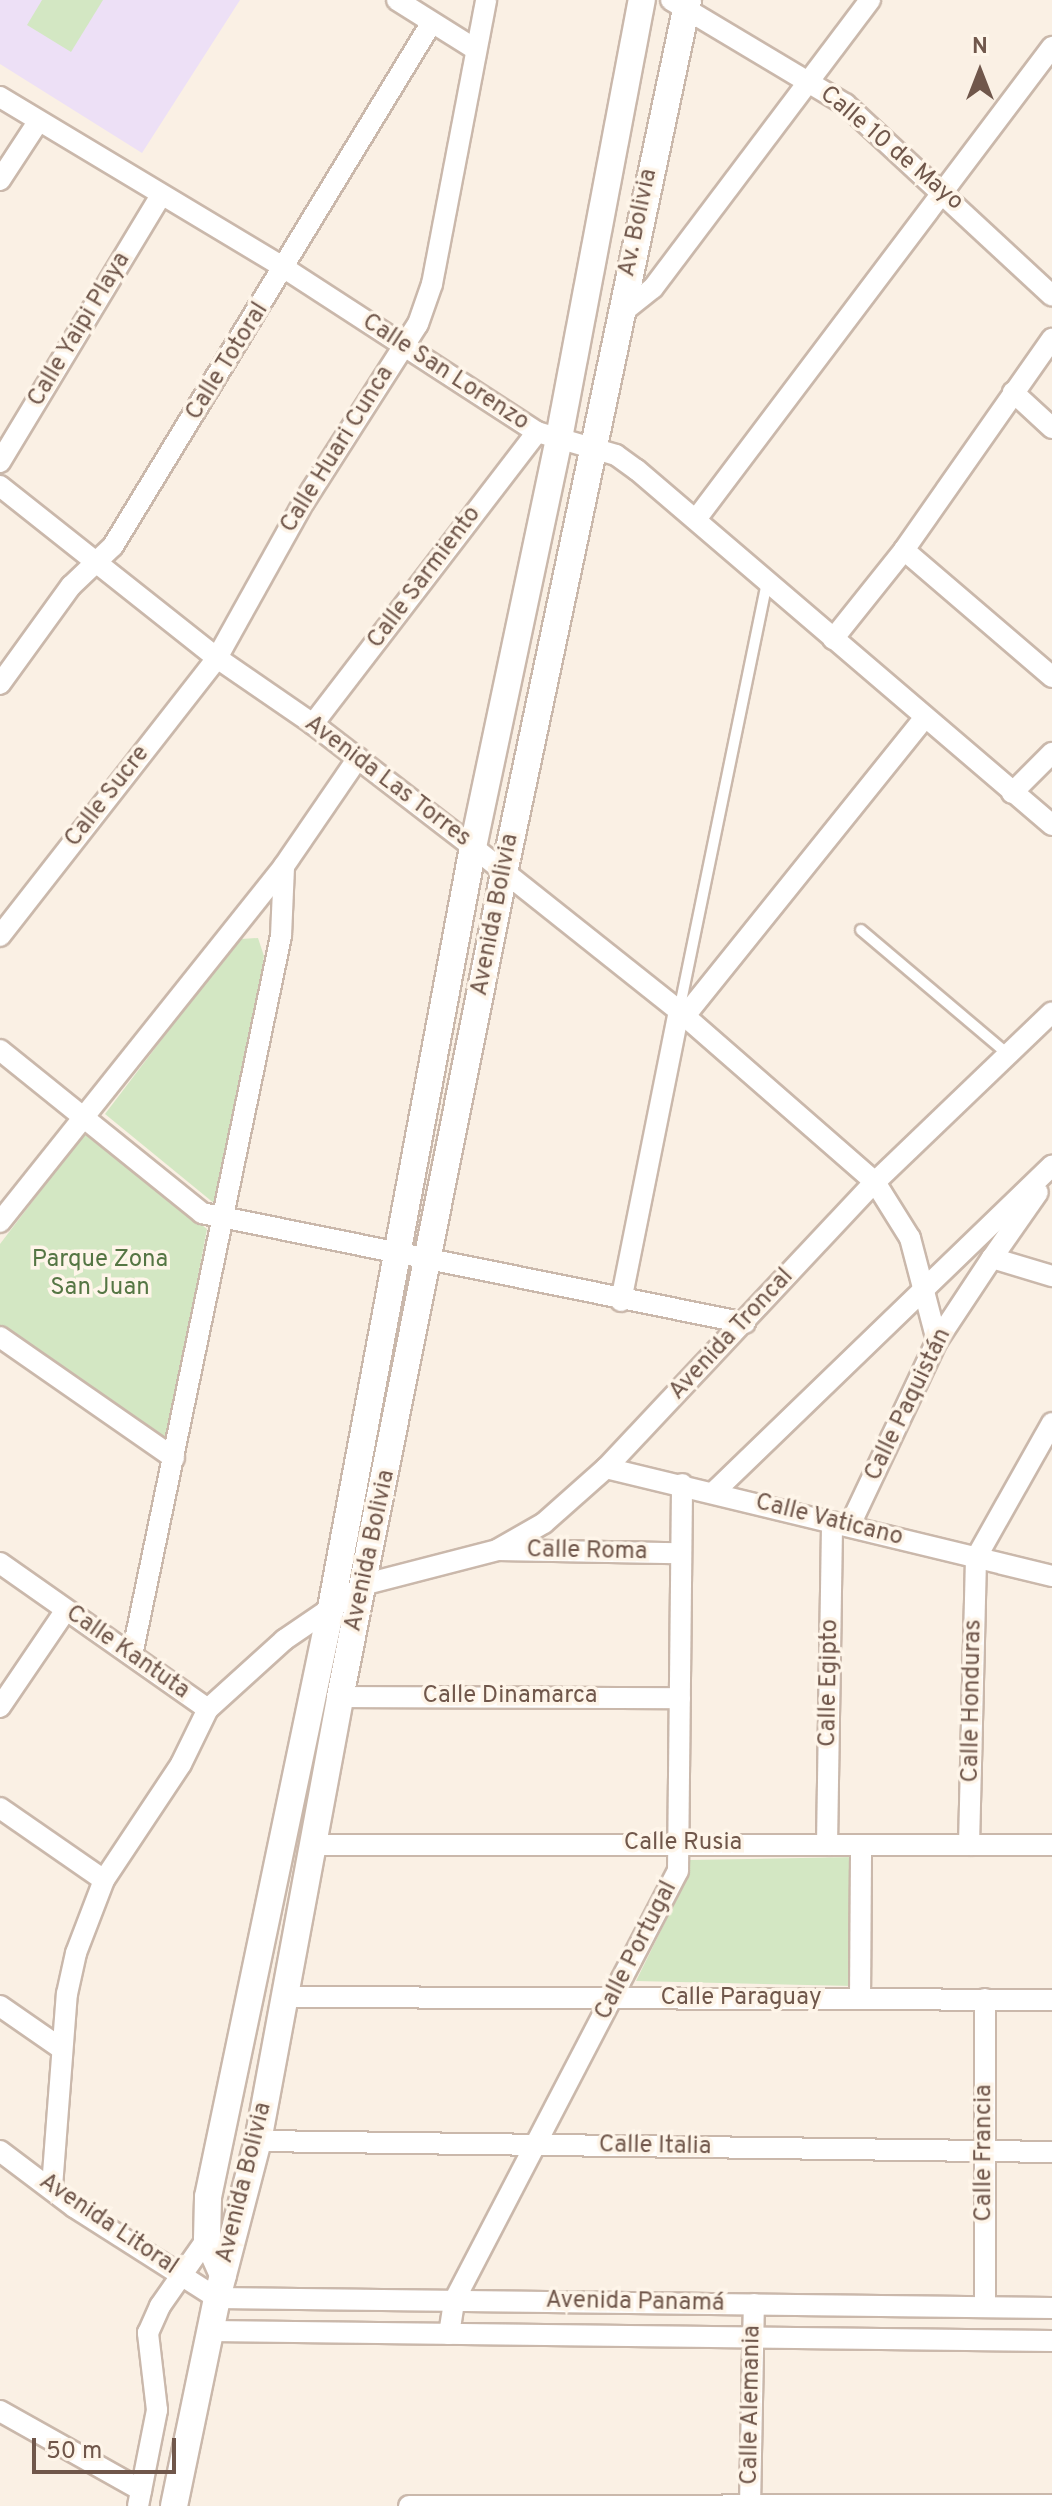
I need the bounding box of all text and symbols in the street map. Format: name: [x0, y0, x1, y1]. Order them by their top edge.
north arrow: [940, 32, 1020, 112]
text: N: [972, 34, 988, 61]
street label: Calle 10 de Mayo: [813, 81, 969, 217]
street label: Av. Bolivia: [614, 166, 664, 280]
street label: Calle Yaipi Playa: [22, 247, 138, 413]
street label: Calle Totoral: [180, 297, 276, 427]
street label: Calle San Lorenzo: [356, 308, 534, 438]
street label: Calle Huari Cunca: [275, 361, 401, 539]
street label: Calle Sarmiento: [362, 501, 488, 655]
street label: Avenida Las Torres: [298, 710, 476, 854]
street label: Calle Sucre: [59, 741, 157, 853]
street label: Avenida Bolivia: [466, 832, 526, 998]
park label: Parque Zona San Juan: [32, 1247, 168, 1303]
street label: Avenida Troncal: [663, 1263, 801, 1407]
street label: Calle Paquistán: [860, 1324, 958, 1486]
street label: Avenida Bolivia: [340, 1468, 402, 1634]
street label: Calle Vaticano: [752, 1489, 906, 1553]
street label: Calle Roma: [526, 1537, 648, 1567]
street label: Calle Kantuta: [60, 1600, 194, 1706]
street label: Calle Egipto: [814, 1619, 846, 1747]
street label: Calle Honduras: [957, 1619, 989, 1783]
street label: Calle Dinamarca: [423, 1683, 597, 1711]
street label: Calle Rusia: [624, 1830, 742, 1858]
street label: Calle Portugal: [590, 1877, 684, 2025]
street label: Calle Paraguay: [660, 1985, 822, 2013]
street label: Calle Francia: [971, 2084, 999, 2222]
street label: Avenida Bolivia: [211, 2100, 279, 2266]
street label: Calle Italia: [598, 2132, 712, 2162]
street label: Avenida Litoral: [33, 2168, 183, 2282]
street label: Avenida Panamá: [545, 2287, 725, 2319]
street label: Calle Alemania: [736, 2324, 768, 2486]
scale bar: [36, 2422, 180, 2472]
text: 50 m: [46, 2437, 102, 2467]

